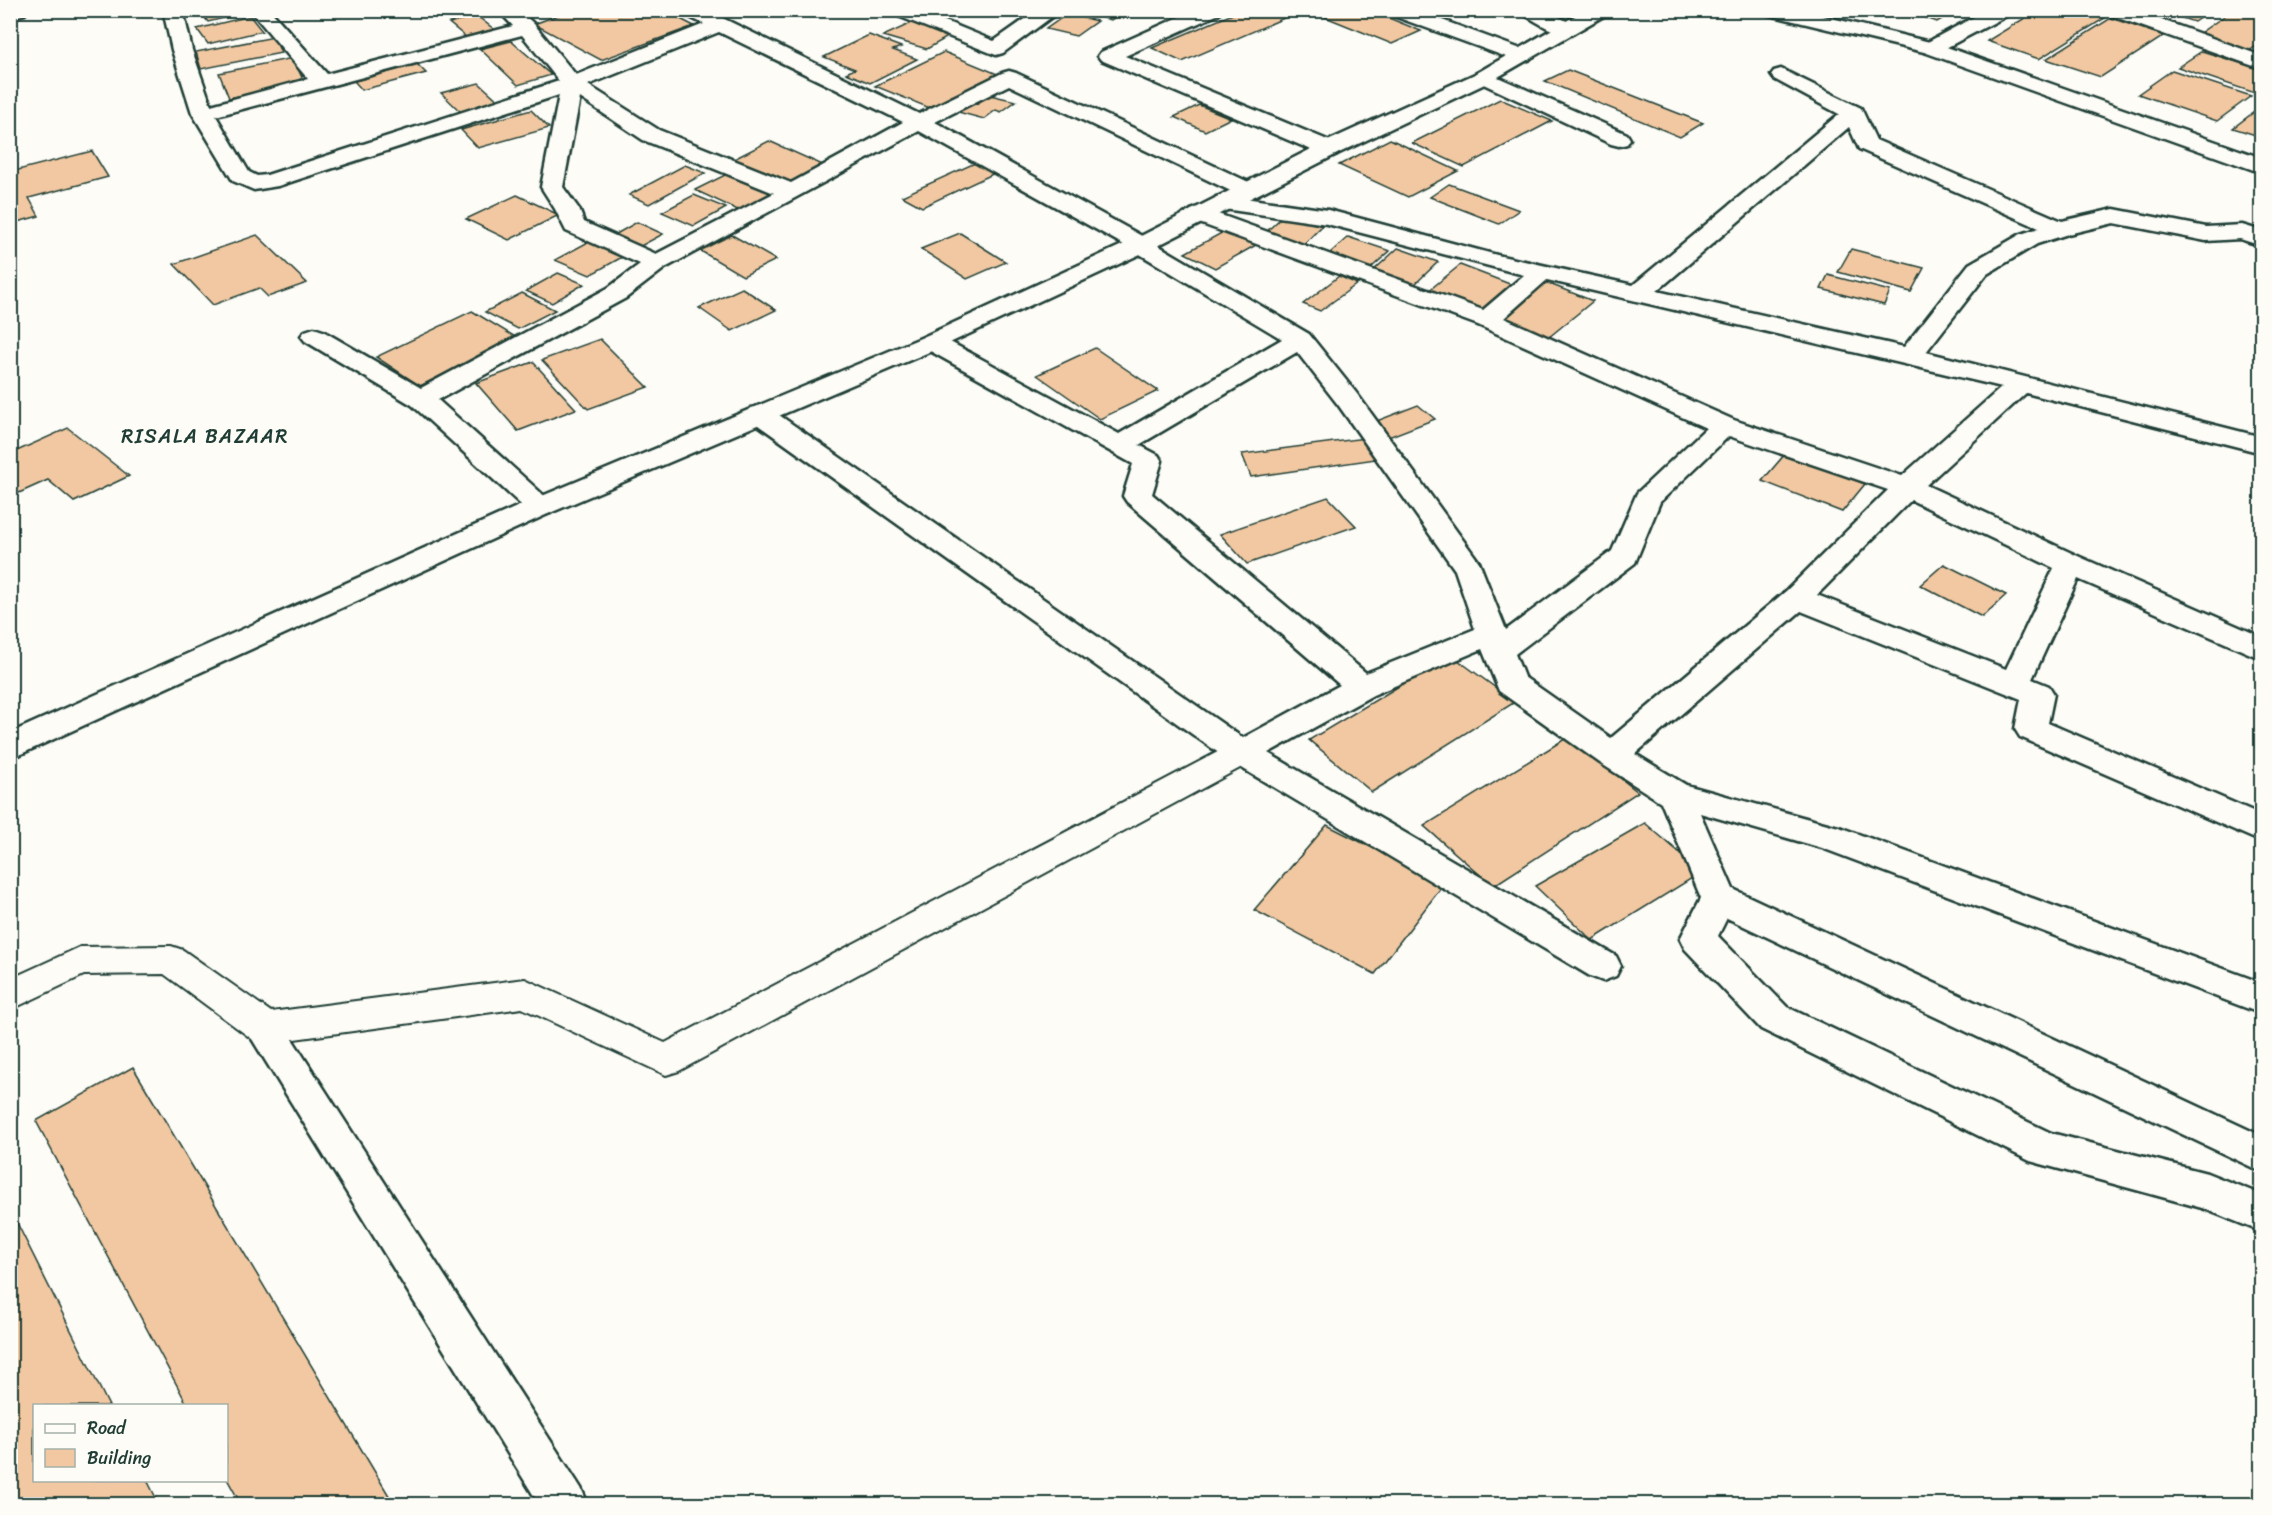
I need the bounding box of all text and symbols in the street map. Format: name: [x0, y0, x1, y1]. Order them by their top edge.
district label: RISALA BAZAAR: [121, 419, 289, 454]
legend: [33, 1404, 228, 1482]
text: Road: [87, 1412, 127, 1444]
text: Building: [87, 1442, 151, 1474]

